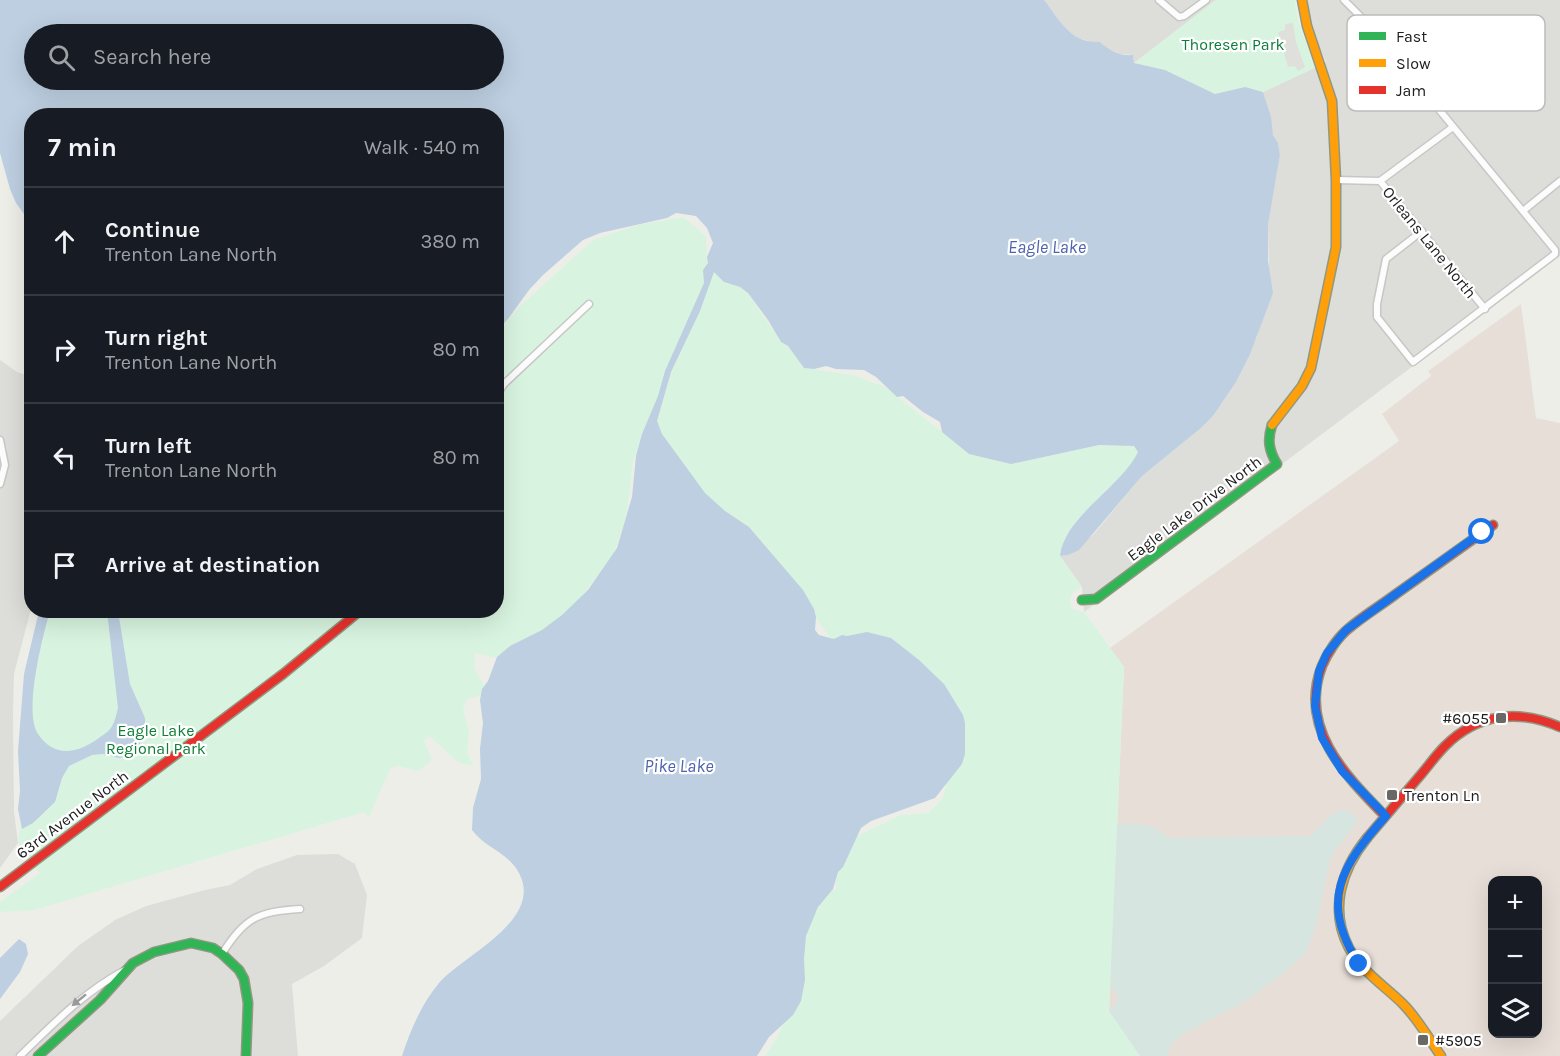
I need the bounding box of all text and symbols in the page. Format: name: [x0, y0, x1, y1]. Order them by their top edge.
legend: [1347, 15, 1545, 111]
search box: [24, 24, 504, 90]
text: Fast: [1396, 27, 1427, 46]
park label: Thoresen Park: [1182, 35, 1284, 54]
icon: search: [45, 41, 78, 74]
text: Search here: [93, 44, 211, 70]
text: Slow: [1396, 54, 1431, 73]
text: Jam: [1396, 81, 1426, 100]
text: 7 min: [48, 132, 117, 163]
text: Walk · 540 m: [364, 136, 480, 159]
street label: Orleans Lane North: [1379, 182, 1481, 302]
text: Continue: [105, 217, 200, 243]
icon: ahead: [48, 225, 81, 258]
text: 380 m: [421, 230, 480, 253]
water label: Eagle Lake: [1008, 236, 1086, 258]
text: Trenton Lane North: [105, 243, 277, 266]
text: Turn right: [105, 325, 208, 351]
icon: right: [48, 333, 81, 366]
text: 80 m: [432, 338, 480, 361]
text: Trenton Lane North: [105, 351, 277, 374]
text: Turn left: [105, 433, 192, 459]
icon: left: [48, 441, 81, 474]
text: 80 m: [432, 446, 480, 469]
street label: Eagle Lake Drive North: [1124, 452, 1265, 565]
text: Trenton Lane North: [105, 459, 277, 482]
route start: [1468, 518, 1494, 544]
icon: arrive: [48, 549, 81, 582]
text: Arrive at destination: [105, 552, 320, 578]
place label: #6055: [1442, 709, 1489, 728]
marker: #6055: [1494, 711, 1508, 725]
park label: Eagle Lake Regional Park: [106, 721, 206, 758]
water label: Pike Lake: [644, 755, 714, 777]
street label: 63rd Avenue North: [13, 766, 132, 863]
place label: Trenton Ln: [1404, 786, 1480, 805]
marker: Trenton Ln: [1385, 788, 1399, 802]
map controls: [1488, 876, 1542, 1038]
button: +: [1488, 876, 1542, 930]
button: −: [1488, 930, 1542, 984]
route end: [1345, 950, 1371, 976]
button: layers: [1488, 984, 1542, 1038]
one-way arrow: [72, 994, 87, 1006]
place label: #5905: [1435, 1031, 1482, 1050]
marker: #5905: [1416, 1033, 1430, 1047]

